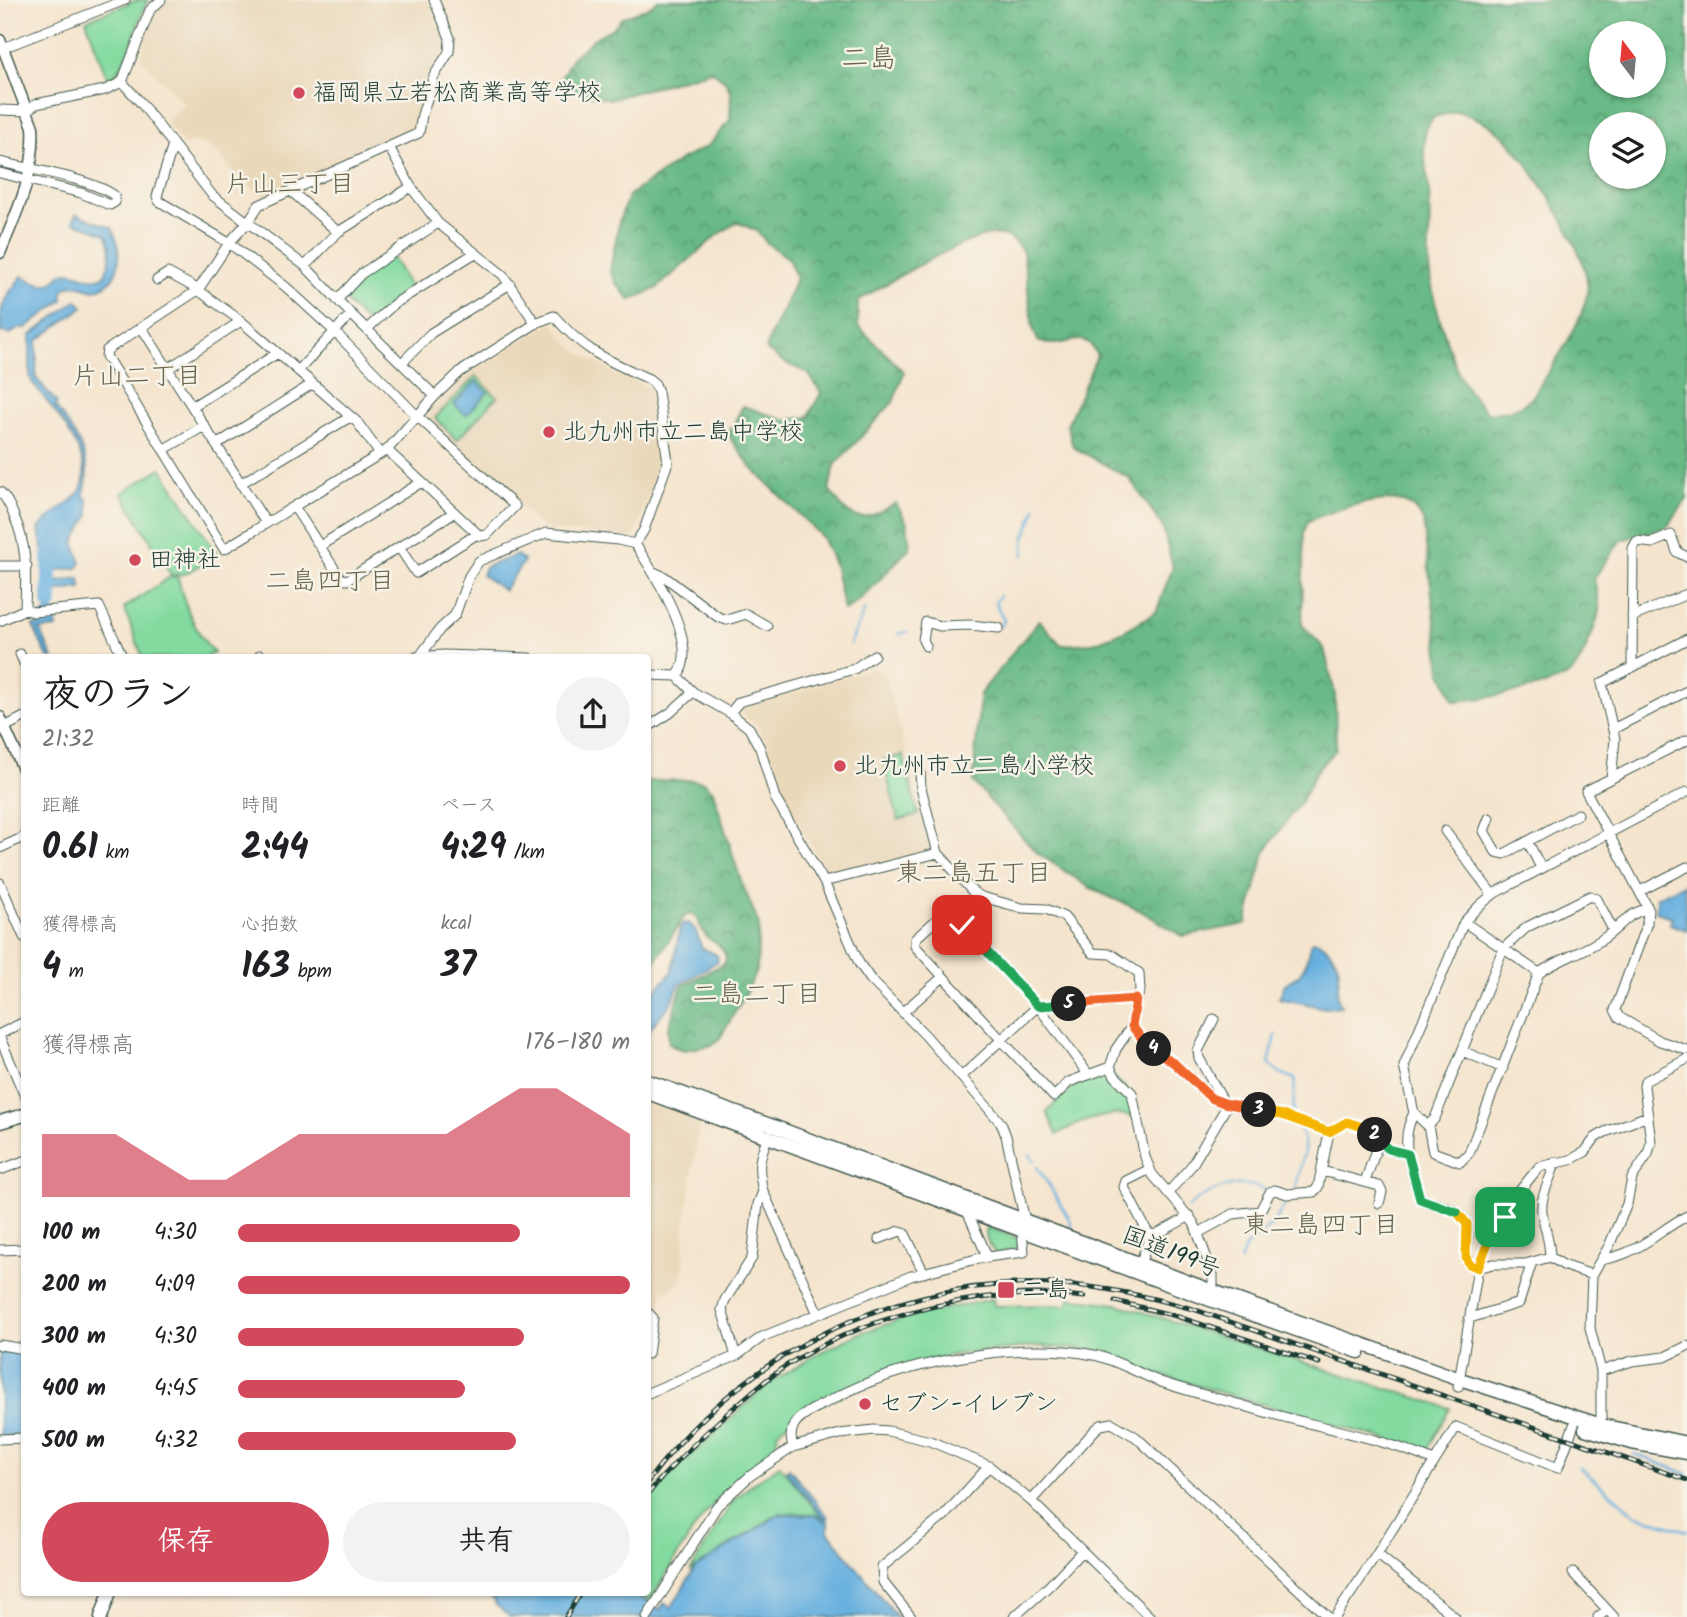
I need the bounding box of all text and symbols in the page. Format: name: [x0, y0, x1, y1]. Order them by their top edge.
north arrow: [1589, 21, 1666, 98]
map controls: [1589, 21, 1666, 189]
district label: 二島: [841, 37, 897, 82]
place label: 福岡県立若松商業高等学校: [313, 74, 601, 113]
marker: 福岡県立若松商業高等学校: [291, 85, 307, 101]
button: layers: [1589, 112, 1666, 189]
district label: 片山三丁目: [225, 164, 355, 206]
district label: 片山二丁目: [72, 356, 202, 398]
place label: 北九州市立二島中学校: [563, 413, 803, 452]
marker: 北九州市立二島中学校: [541, 424, 557, 440]
place label: 田神社: [149, 541, 221, 580]
marker: 田神社: [127, 552, 143, 568]
district label: 二島四丁目: [265, 561, 395, 603]
text: 夜のラン: [42, 666, 194, 726]
button: share: [556, 677, 630, 751]
text: 21:32: [42, 722, 95, 758]
place label: 北九州市立二島小学校: [854, 747, 1094, 786]
marker: 北九州市立二島小学校: [832, 758, 848, 774]
text: 距離: [42, 791, 80, 821]
text: 時間: [241, 791, 279, 821]
text: ペース: [441, 791, 497, 821]
text: 0.61: [42, 821, 98, 877]
text: 2:44: [241, 821, 309, 877]
text: 4:29: [441, 821, 506, 877]
text: km: [98, 838, 129, 868]
text: /km: [506, 838, 545, 868]
district label: 東二島五丁目: [896, 853, 1052, 895]
pin: [932, 895, 992, 955]
icon: check: [943, 906, 981, 944]
text: kcal: [441, 909, 472, 939]
text: 獲得標高: [42, 910, 118, 940]
text: 心拍数: [241, 910, 298, 940]
text: 37: [441, 939, 476, 995]
text: 4: [42, 940, 61, 996]
text: 163: [241, 940, 290, 996]
text: m: [61, 957, 84, 987]
text: bpm: [290, 957, 332, 987]
district label: 二島二丁目: [692, 974, 822, 1016]
pin: 5: [1052, 986, 1086, 1021]
text: 5: [1064, 988, 1073, 1018]
text: 176–180 m: [525, 1025, 630, 1061]
text: 獲得標高: [42, 1028, 134, 1064]
pin: 4: [1136, 1032, 1172, 1066]
text: 4: [1148, 1033, 1159, 1063]
pin: 3: [1242, 1092, 1276, 1128]
text: 3: [1253, 1094, 1264, 1124]
pin: 2: [1358, 1118, 1392, 1152]
text: 2: [1369, 1119, 1380, 1149]
pin: [1475, 1187, 1535, 1247]
icon: arrive: [1486, 1198, 1524, 1236]
district label: 東二島四丁目: [1243, 1205, 1399, 1247]
text: 100 m: [42, 1215, 100, 1251]
text: 4:30: [154, 1215, 197, 1251]
street label: 国道199号: [1116, 1216, 1226, 1290]
text: 200 m: [42, 1267, 107, 1303]
text: 4:09: [154, 1267, 195, 1303]
place label: 二島: [1022, 1271, 1070, 1310]
marker: 二島: [996, 1280, 1016, 1300]
text: 300 m: [42, 1319, 106, 1355]
text: 4:30: [154, 1319, 197, 1355]
text: 400 m: [42, 1371, 106, 1407]
text: 4:45: [154, 1371, 197, 1407]
place label: セブン-イレブン: [879, 1385, 1058, 1424]
marker: セブン-イレブン: [857, 1396, 873, 1412]
text: 500 m: [42, 1423, 105, 1459]
text: 4:32: [154, 1423, 199, 1459]
button: 保存: [42, 1502, 329, 1582]
button: 共有: [343, 1502, 630, 1582]

